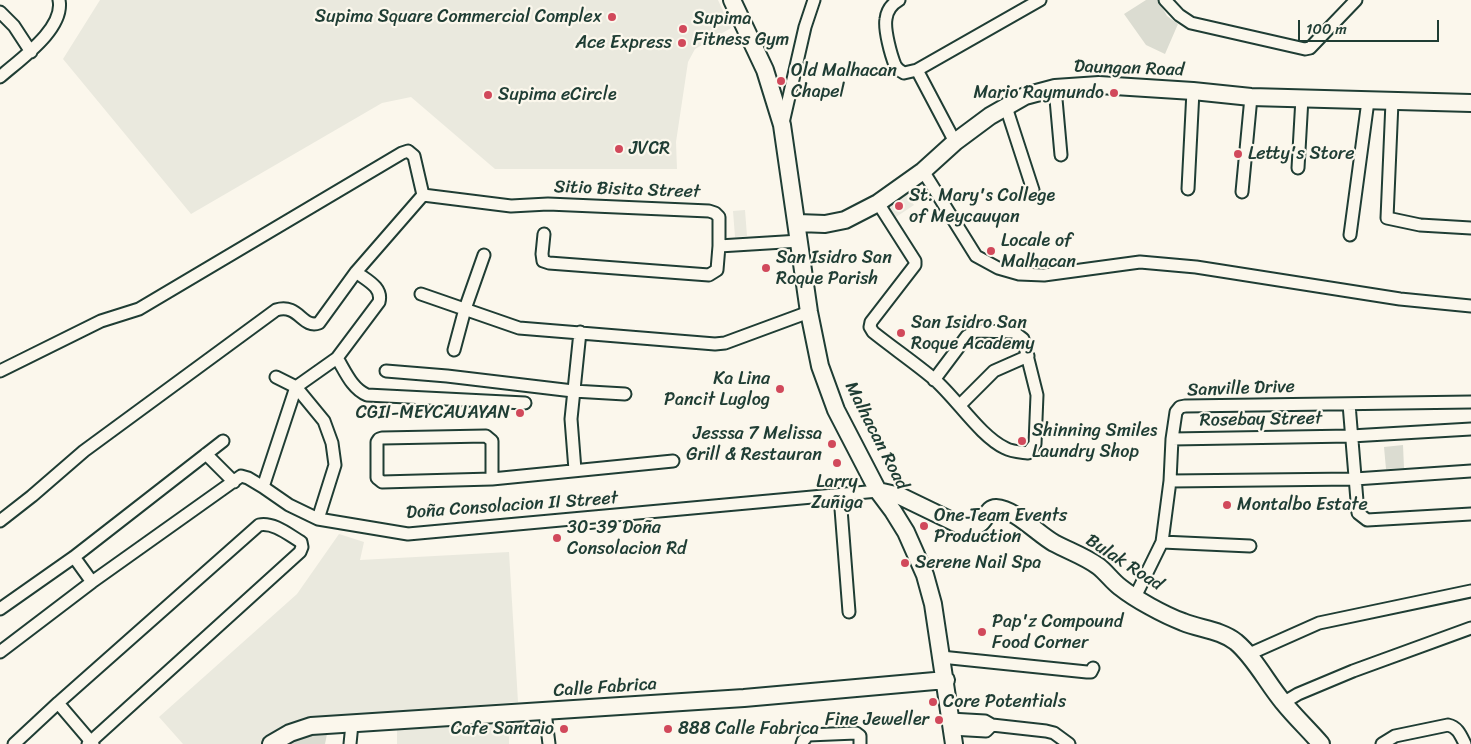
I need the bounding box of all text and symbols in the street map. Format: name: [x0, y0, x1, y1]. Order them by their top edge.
place label: Supima Square Commercial Complex: [315, 6, 602, 28]
place label: Supima Fitness Gym: [693, 8, 789, 50]
scale bar: [1301, 10, 1442, 42]
marker: Supima Square Commercial Complex: [606, 11, 618, 23]
text: 100 m: [1306, 16, 1347, 42]
marker: Supima Fitness Gym: [677, 23, 689, 35]
place label: Ace Express: [575, 32, 672, 54]
marker: Ace Express: [676, 37, 688, 49]
street label: Daungan Road: [1073, 56, 1185, 82]
place label: Old Malhacan Chapel: [791, 60, 897, 102]
marker: Old Malhacan Chapel: [775, 75, 787, 87]
place label: Mario Raymundo: [973, 82, 1104, 104]
place label: Supima eCircle: [498, 84, 617, 106]
marker: Mario Raymundo: [1108, 87, 1120, 99]
marker: Supima eCircle: [482, 89, 494, 101]
place label: JVCR: [629, 138, 670, 160]
marker: JVCR: [613, 143, 625, 155]
place label: Letty's Store: [1248, 143, 1354, 165]
marker: Letty's Store: [1232, 148, 1244, 160]
street label: Sitio Bisita Street: [554, 177, 700, 203]
place label: St. Mary's College of Meycauyan: [909, 185, 1055, 228]
marker: St. Mary's College of Meycauyan: [893, 200, 905, 212]
place label: Locale of Malhacan: [1001, 230, 1076, 272]
marker: Locale of Malhacan: [985, 245, 997, 257]
place label: San Isidro San Roque Parish: [776, 247, 892, 290]
marker: San Isidro San Roque Parish: [760, 262, 772, 274]
place label: San Isidro San Roque Academy: [911, 312, 1035, 354]
marker: San Isidro San Roque Academy: [895, 327, 907, 339]
place label: Ka Lina Pancit Luglog: [664, 368, 770, 410]
street label: Sanville Drive: [1187, 376, 1295, 402]
street label: Malhacan Road: [840, 378, 912, 494]
marker: Ka Lina Pancit Luglog: [774, 383, 786, 395]
place label: CGII-MEYCAUAYAN: [356, 402, 510, 424]
marker: CGII-MEYCAUAYAN: [514, 407, 526, 419]
street label: Rosebay Street: [1200, 408, 1322, 432]
place label: Shinning Smiles Laundry Shop: [1032, 420, 1157, 462]
place label: Jesssa 7 Melissa Grill & Restauran: [686, 423, 822, 466]
marker: Shinning Smiles Laundry Shop: [1016, 435, 1028, 447]
marker: Jesssa 7 Melissa Grill & Restauran: [826, 438, 838, 450]
marker: Larry Zuñiga: [831, 457, 843, 469]
place label: Larry Zuñiga: [811, 471, 863, 514]
street label: Doña Consolacion II Street: [405, 488, 619, 524]
place label: Montalbo Estate: [1237, 494, 1368, 516]
marker: Montalbo Estate: [1221, 499, 1233, 511]
place label: One Team Events Production: [934, 505, 1067, 548]
place label: 30-39 Doña Consolacion Rd: [567, 517, 687, 560]
marker: One Team Events Production: [918, 520, 930, 532]
street label: Bulak Road: [1081, 530, 1167, 596]
marker: 30-39 Doña Consolacion Rd: [551, 532, 563, 544]
place label: Serene Nail Spa: [915, 552, 1041, 574]
marker: Serene Nail Spa: [899, 557, 911, 569]
place label: Pap'z Compound Food Corner: [992, 611, 1123, 654]
marker: Pap'z Compound Food Corner: [976, 626, 988, 638]
street label: Calle Fabrica: [553, 674, 657, 702]
place label: Core Potentials: [943, 691, 1066, 713]
marker: Core Potentials: [927, 696, 939, 708]
place label: Fine Jeweller: [825, 709, 929, 731]
marker: Fine Jeweller: [933, 714, 945, 726]
place label: Cafe Santaio: [451, 718, 554, 740]
place label: 888 Calle Fabrica: [678, 718, 819, 740]
marker: Cafe Santaio: [558, 723, 570, 735]
marker: 888 Calle Fabrica: [662, 723, 674, 735]

